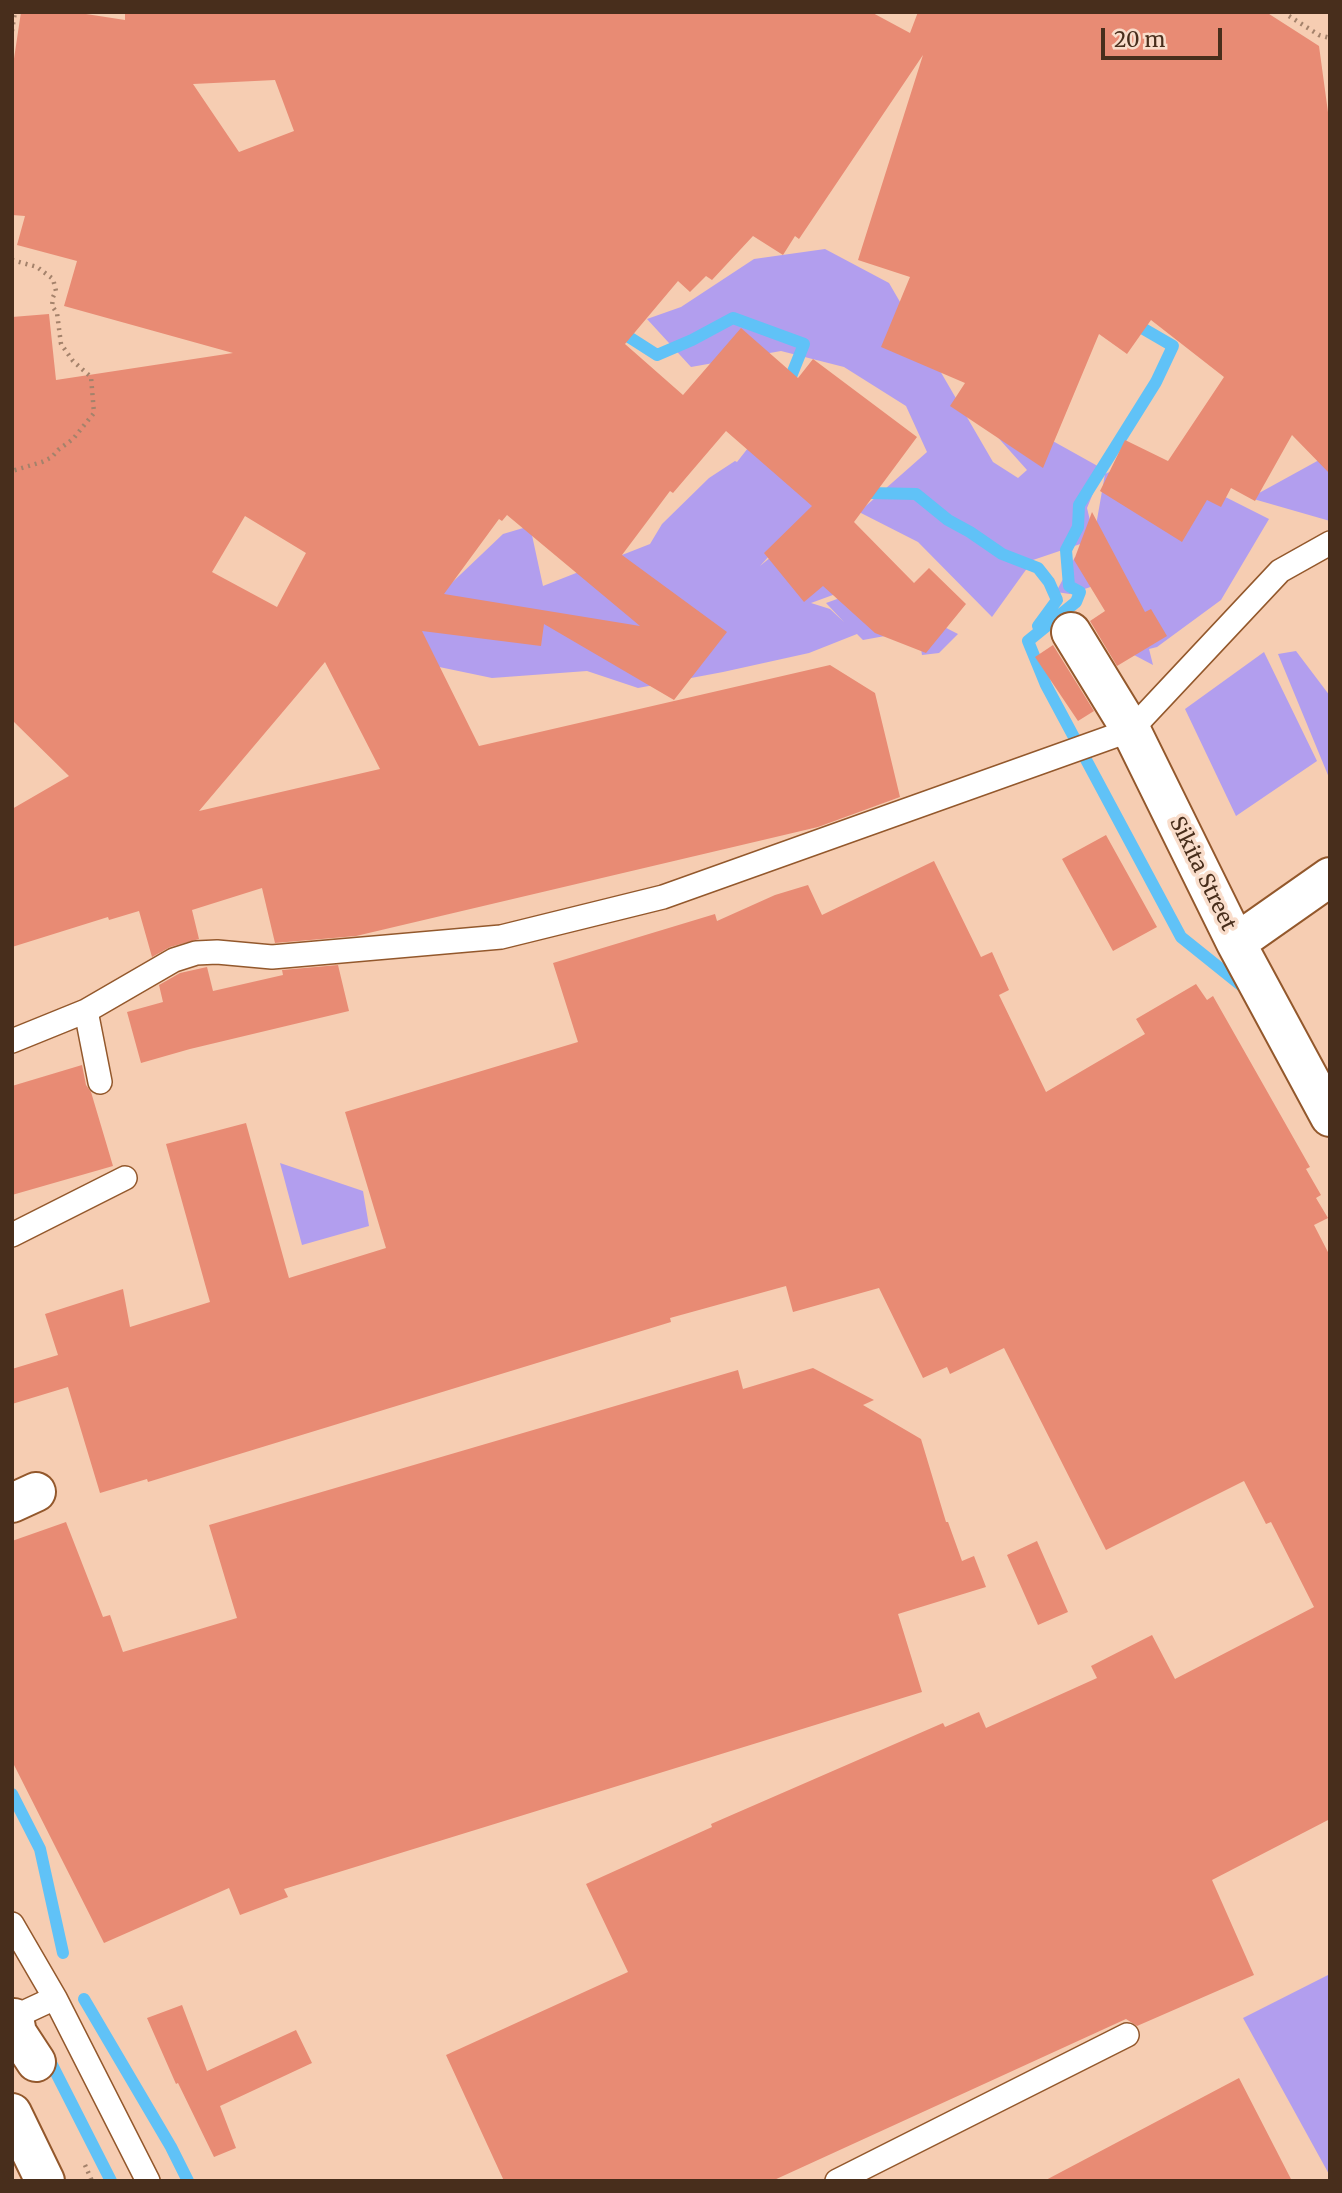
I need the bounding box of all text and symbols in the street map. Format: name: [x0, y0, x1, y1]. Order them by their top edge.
scale bar: [1104, 14, 1225, 58]
text: 20 m: [1114, 26, 1165, 53]
street label: Sikita Street: [1164, 813, 1240, 935]

